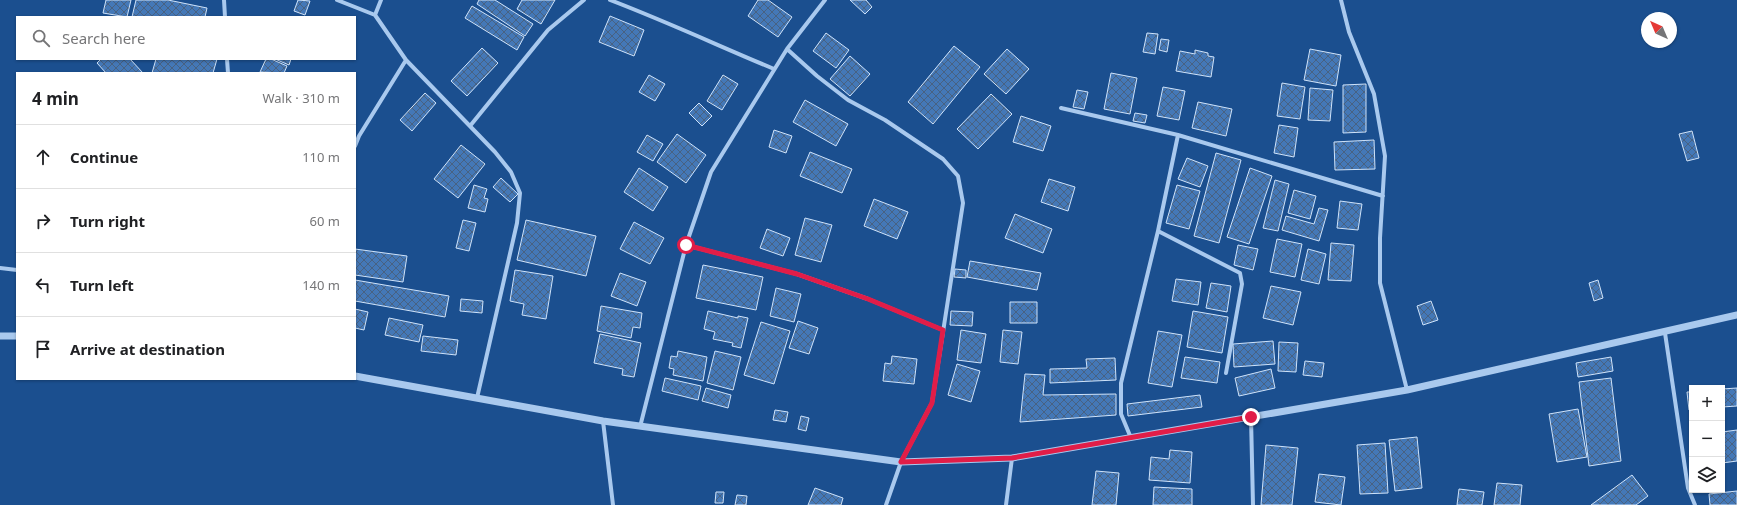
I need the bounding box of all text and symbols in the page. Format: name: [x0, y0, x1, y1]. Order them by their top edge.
north arrow: [1641, 12, 1677, 48]
search box: [16, 16, 356, 60]
icon: search: [30, 27, 52, 49]
text: Search here: [62, 28, 145, 48]
text: 4 min: [32, 87, 79, 110]
text: Walk · 310 m: [262, 89, 340, 107]
icon: ahead: [32, 146, 54, 168]
text: Continue: [70, 147, 138, 167]
text: 110 m: [302, 148, 340, 166]
icon: right: [32, 210, 54, 232]
text: Turn right: [70, 211, 145, 231]
text: 60 m: [310, 212, 340, 230]
route start: [677, 236, 695, 254]
icon: left: [32, 274, 54, 296]
text: Turn left: [70, 275, 134, 295]
text: 140 m: [302, 276, 340, 294]
icon: arrive: [32, 338, 54, 360]
text: Arrive at destination: [70, 339, 225, 359]
map controls: [1689, 385, 1725, 493]
button: +: [1689, 385, 1725, 421]
route end: [1242, 408, 1260, 426]
button: −: [1689, 421, 1725, 457]
button: layers: [1689, 457, 1725, 493]

